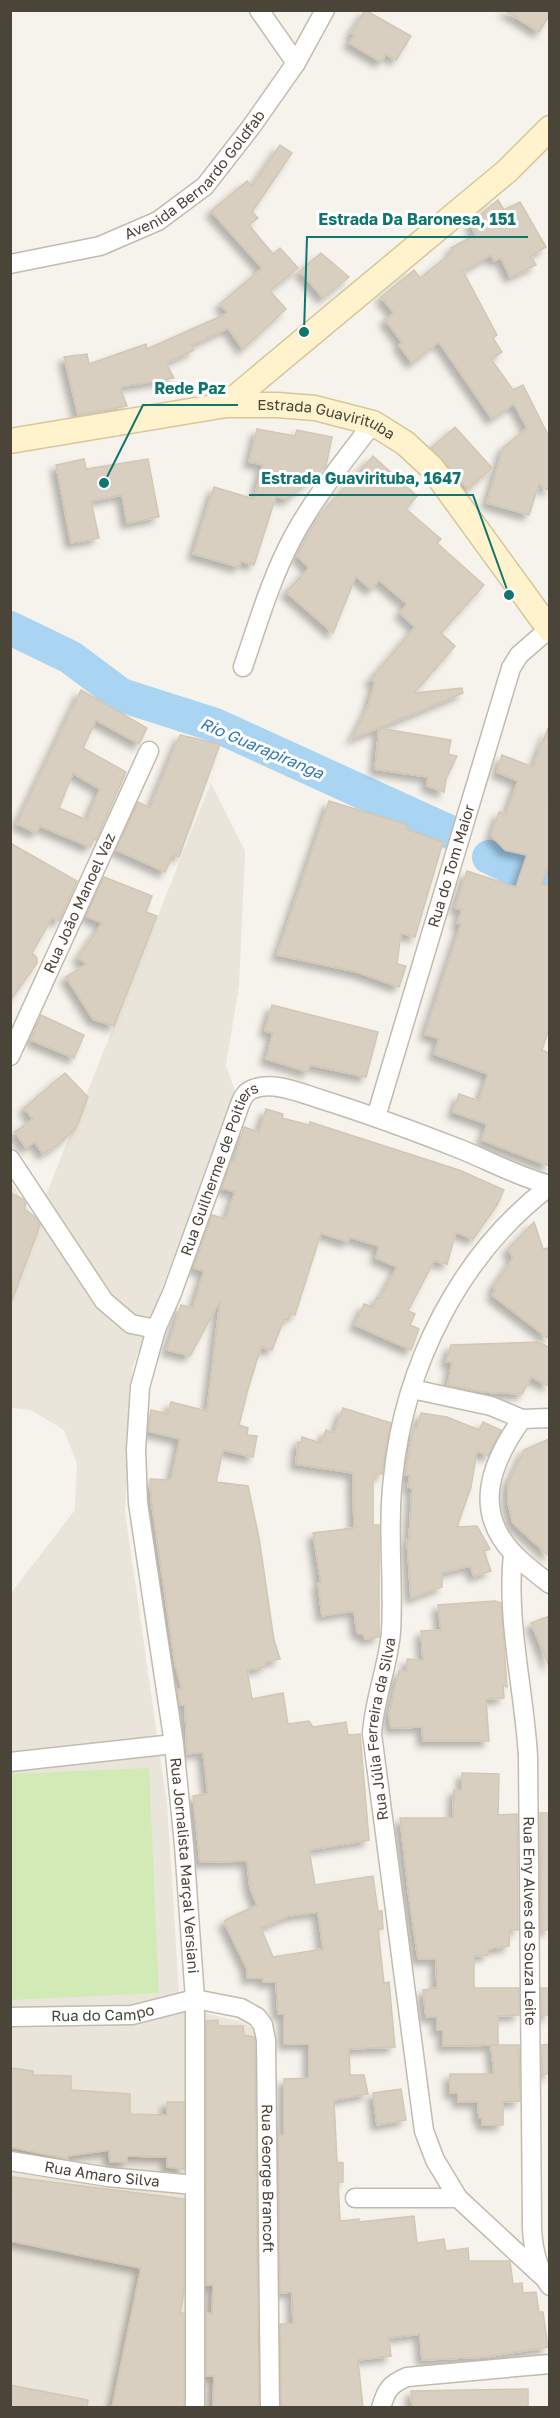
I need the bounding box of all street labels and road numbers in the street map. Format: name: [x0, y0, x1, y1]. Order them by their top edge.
street label: Avenida Bernardo Goldfab: [121, 106, 268, 242]
street label: Estrada Guavirituba: [257, 395, 399, 442]
street label: Rua do Tom Maior: [423, 802, 478, 929]
street label: Rua João Manoel Vaz: [39, 829, 119, 976]
street label: Rua Guilherme de Poitiers: [176, 1078, 261, 1258]
street label: Rua Júlia Ferreira da Silva: [362, 1636, 398, 1822]
street label: Rua Jornalista Marçal Versiani: [167, 1756, 203, 1974]
street label: Rua Eny Alves de Souza Leite: [521, 1816, 540, 2026]
street label: Rua do Campo: [51, 2000, 156, 2024]
street label: Rua George Brancoft: [259, 2104, 278, 2253]
street label: Rua Amaro Silva: [43, 2157, 160, 2190]

